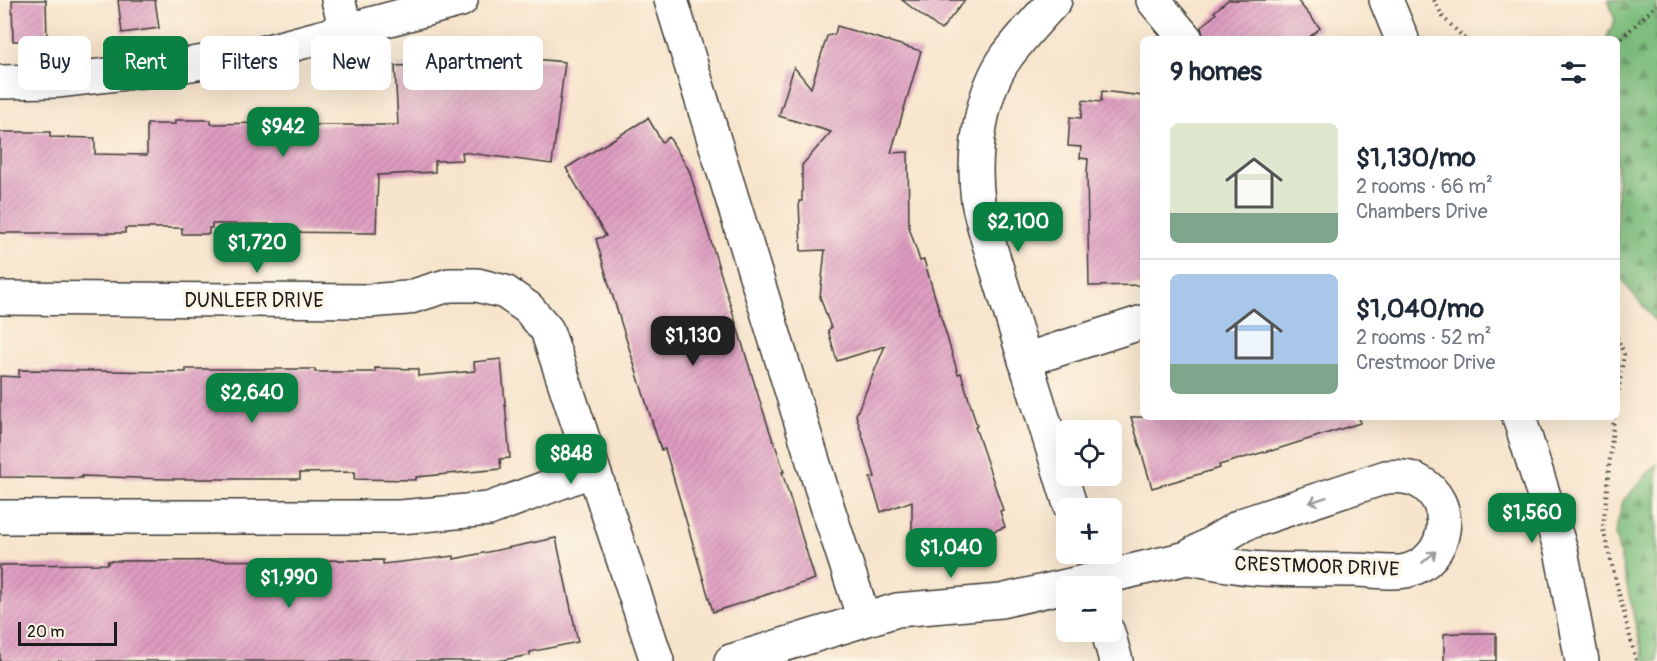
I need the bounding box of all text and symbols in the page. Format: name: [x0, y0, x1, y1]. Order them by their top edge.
chip: Buy: [18, 36, 91, 90]
chip: Rent: [103, 36, 188, 90]
chip: Filters: [200, 36, 299, 90]
chip: New: [311, 36, 391, 90]
chip: Apartment: [403, 36, 543, 90]
text: 9 homes: [1170, 56, 1262, 88]
icon: filters: [1557, 56, 1590, 89]
pin: $942: [247, 107, 319, 158]
text: $942: [261, 114, 305, 139]
text: $1,130/mo: [1356, 142, 1476, 174]
icon: home: [1218, 147, 1290, 219]
text: 2 rooms · 66 m²: [1356, 174, 1493, 199]
text: Chambers Drive: [1356, 199, 1488, 224]
pin: $2,100: [969, 202, 1067, 253]
text: $2,100: [987, 209, 1049, 234]
pin: $1,720: [208, 223, 306, 274]
text: $1,720: [227, 230, 287, 255]
street label: DUNLEER DRIVE: [184, 288, 324, 313]
text: $1,040/mo: [1356, 293, 1484, 325]
icon: home: [1218, 298, 1290, 370]
pin: $1,130: [644, 316, 742, 367]
text: $1,130: [665, 323, 721, 348]
text: 2 rooms · 52 m²: [1356, 325, 1492, 350]
text: Crestmoor Drive: [1356, 350, 1495, 375]
pin: $2,640: [203, 373, 301, 424]
text: $2,640: [220, 380, 284, 405]
map controls: [1056, 420, 1122, 642]
button: locate: [1056, 420, 1122, 486]
pin: $848: [535, 434, 607, 485]
text: $848: [550, 441, 592, 466]
pin: $1,560: [1483, 493, 1581, 544]
one-way arrow: [1309, 495, 1328, 506]
button: +: [1056, 498, 1122, 564]
text: $1,560: [1502, 500, 1562, 525]
pin: $1,040: [902, 528, 1000, 579]
text: $1,040: [920, 535, 982, 560]
one-way arrow: [1421, 550, 1436, 564]
street label: CRESTMOOR DRIVE: [1234, 551, 1400, 582]
pin: $1,990: [240, 558, 338, 609]
text: $1,990: [260, 565, 318, 590]
button: −: [1056, 576, 1122, 642]
scale bar: [18, 619, 117, 646]
text: 20 m: [27, 622, 65, 642]

